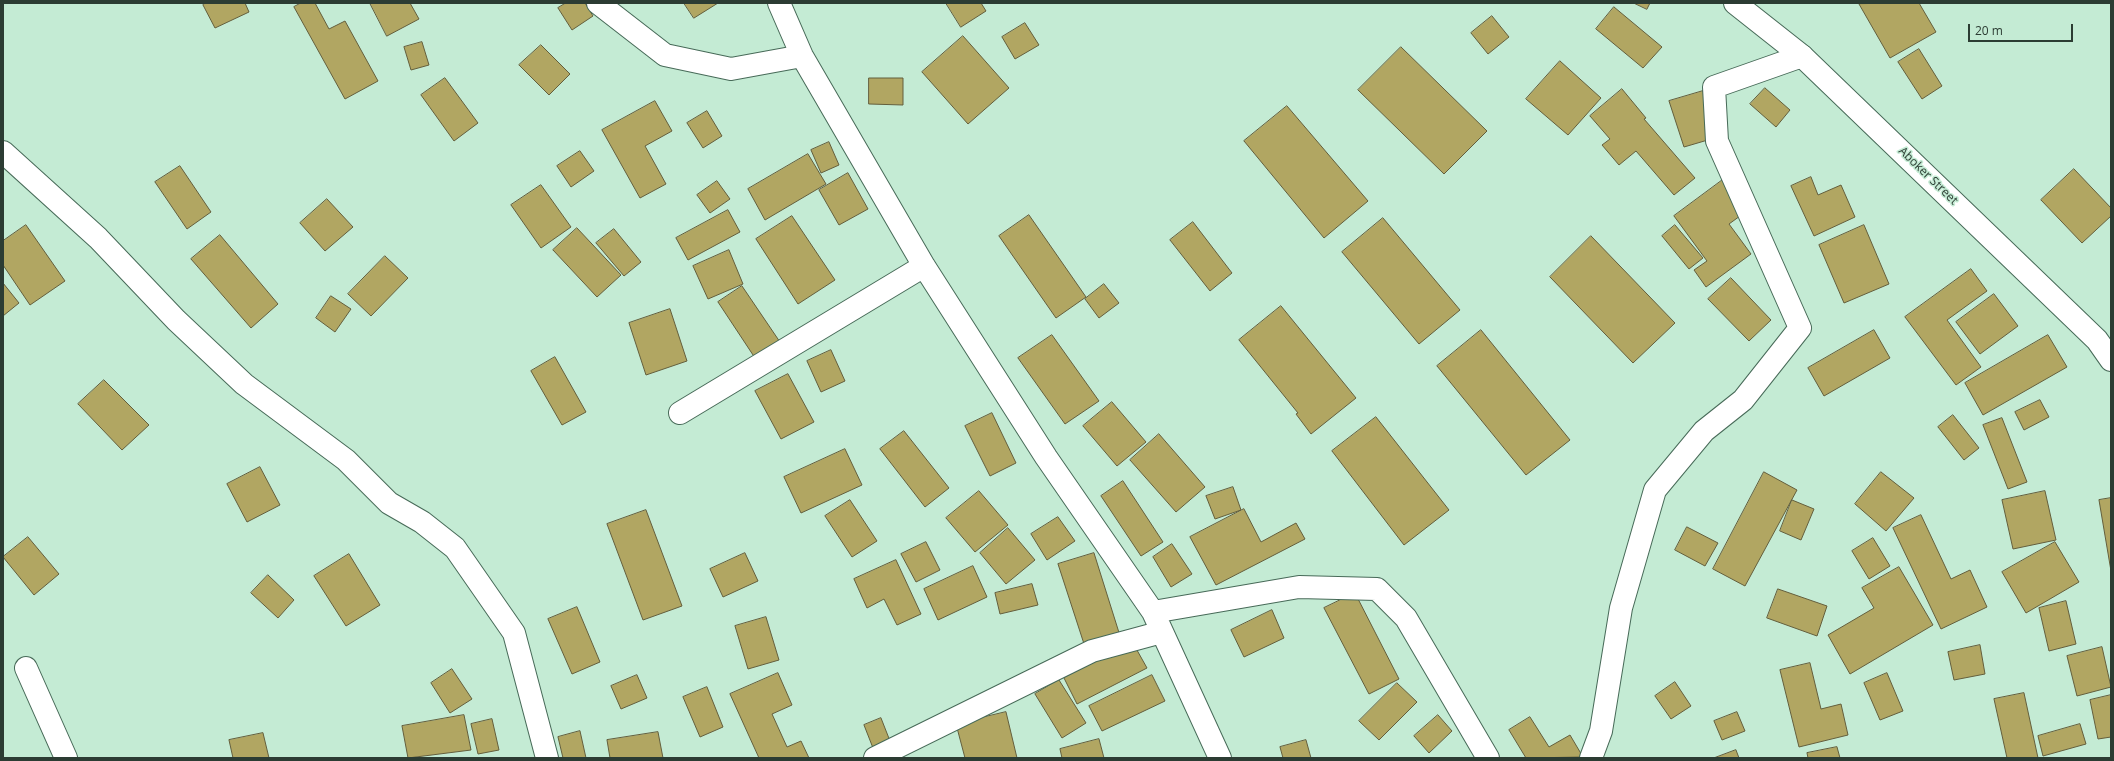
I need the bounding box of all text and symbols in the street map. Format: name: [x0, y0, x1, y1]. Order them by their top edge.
scale bar: [1970, 16, 2075, 42]
text: 20 m: [1975, 22, 2003, 39]
street label: Aboker Street: [1895, 144, 1961, 208]

